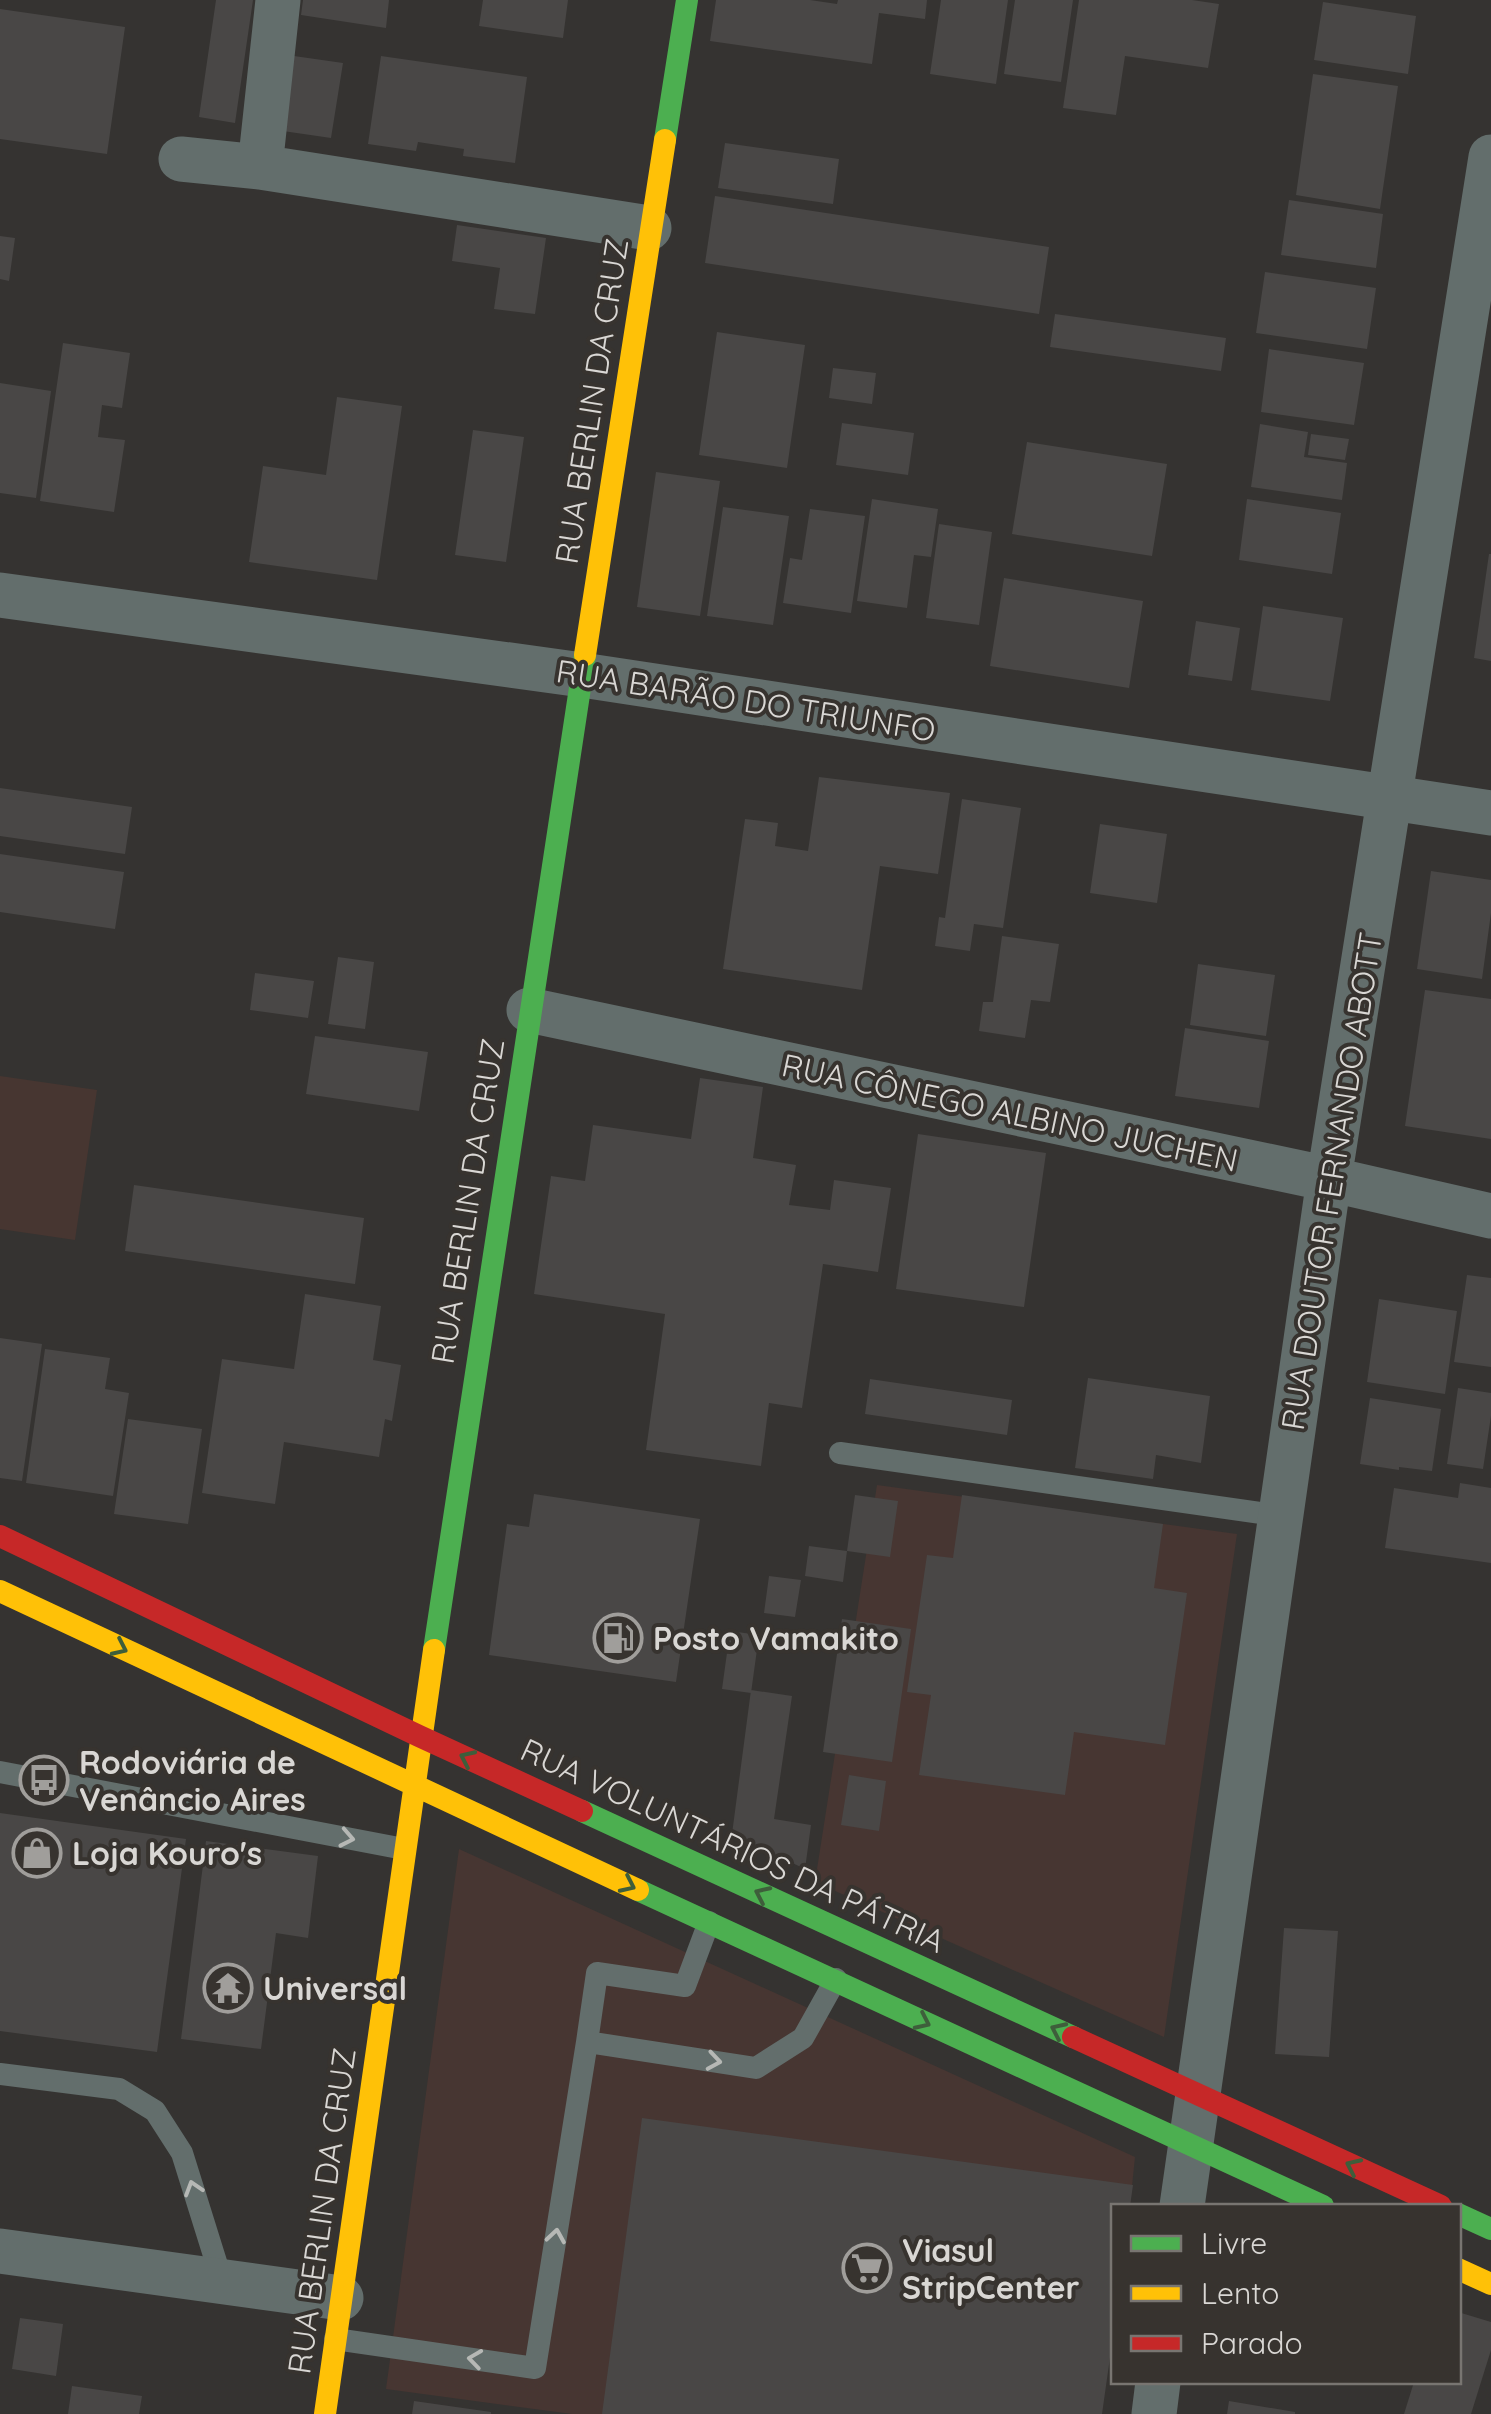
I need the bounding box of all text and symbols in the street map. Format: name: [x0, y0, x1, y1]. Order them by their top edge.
street label: RUA BERLIN DA CRUZ: [546, 236, 636, 566]
street label: RUA BARÃO DO TRIUNFO: [553, 650, 939, 750]
street label: RUA DOUTOR FERNANDO ABOTT: [1272, 929, 1390, 1433]
street label: RUA BERLIN DA CRUZ: [422, 1036, 512, 1366]
street label: RUA CÔNEGO ALBINO JUCHEN: [778, 1044, 1242, 1180]
fuel station icon: Posto Vamakito: [592, 1612, 644, 1664]
place label: Posto Vamakito: [653, 1618, 899, 1658]
one-way arrow: [110, 1635, 128, 1655]
street label: RUA VOLUNTÁRIOS DA PÁTRIA: [515, 1729, 951, 1961]
place label: Rodoviária de Venâncio Aires: [79, 1742, 306, 1819]
one-way arrow: [459, 1751, 477, 1771]
bus stop icon: Rodoviária de Venâncio Aires: [18, 1754, 70, 1806]
one-way arrow: [338, 1826, 355, 1847]
shop icon: Loja Kouro's: [11, 1827, 63, 1879]
place label: Loja Kouro's: [72, 1833, 262, 1873]
one-way arrow: [618, 1873, 636, 1893]
one-way arrow: [754, 1886, 772, 1906]
temple icon: Universal: [202, 1962, 254, 2014]
place label: Universal: [263, 1968, 407, 2008]
one-way arrow: [912, 2010, 930, 2030]
one-way arrow: [1050, 2022, 1068, 2042]
street label: RUA BERLIN DA CRUZ: [278, 2046, 364, 2376]
one-way arrow: [706, 2050, 722, 2071]
one-way arrow: [1345, 2158, 1363, 2178]
one-way arrow: [184, 2181, 205, 2198]
legend: [1111, 2204, 1461, 2384]
text: Livre: [1201, 2224, 1267, 2262]
one-way arrow: [545, 2228, 566, 2244]
place label: Viasul StripCenter: [902, 2230, 1080, 2307]
supermarket icon: Viasul StripCenter: [841, 2242, 893, 2294]
text: Lento: [1201, 2274, 1279, 2312]
text: Parado: [1201, 2324, 1303, 2362]
one-way arrow: [466, 2350, 483, 2371]

